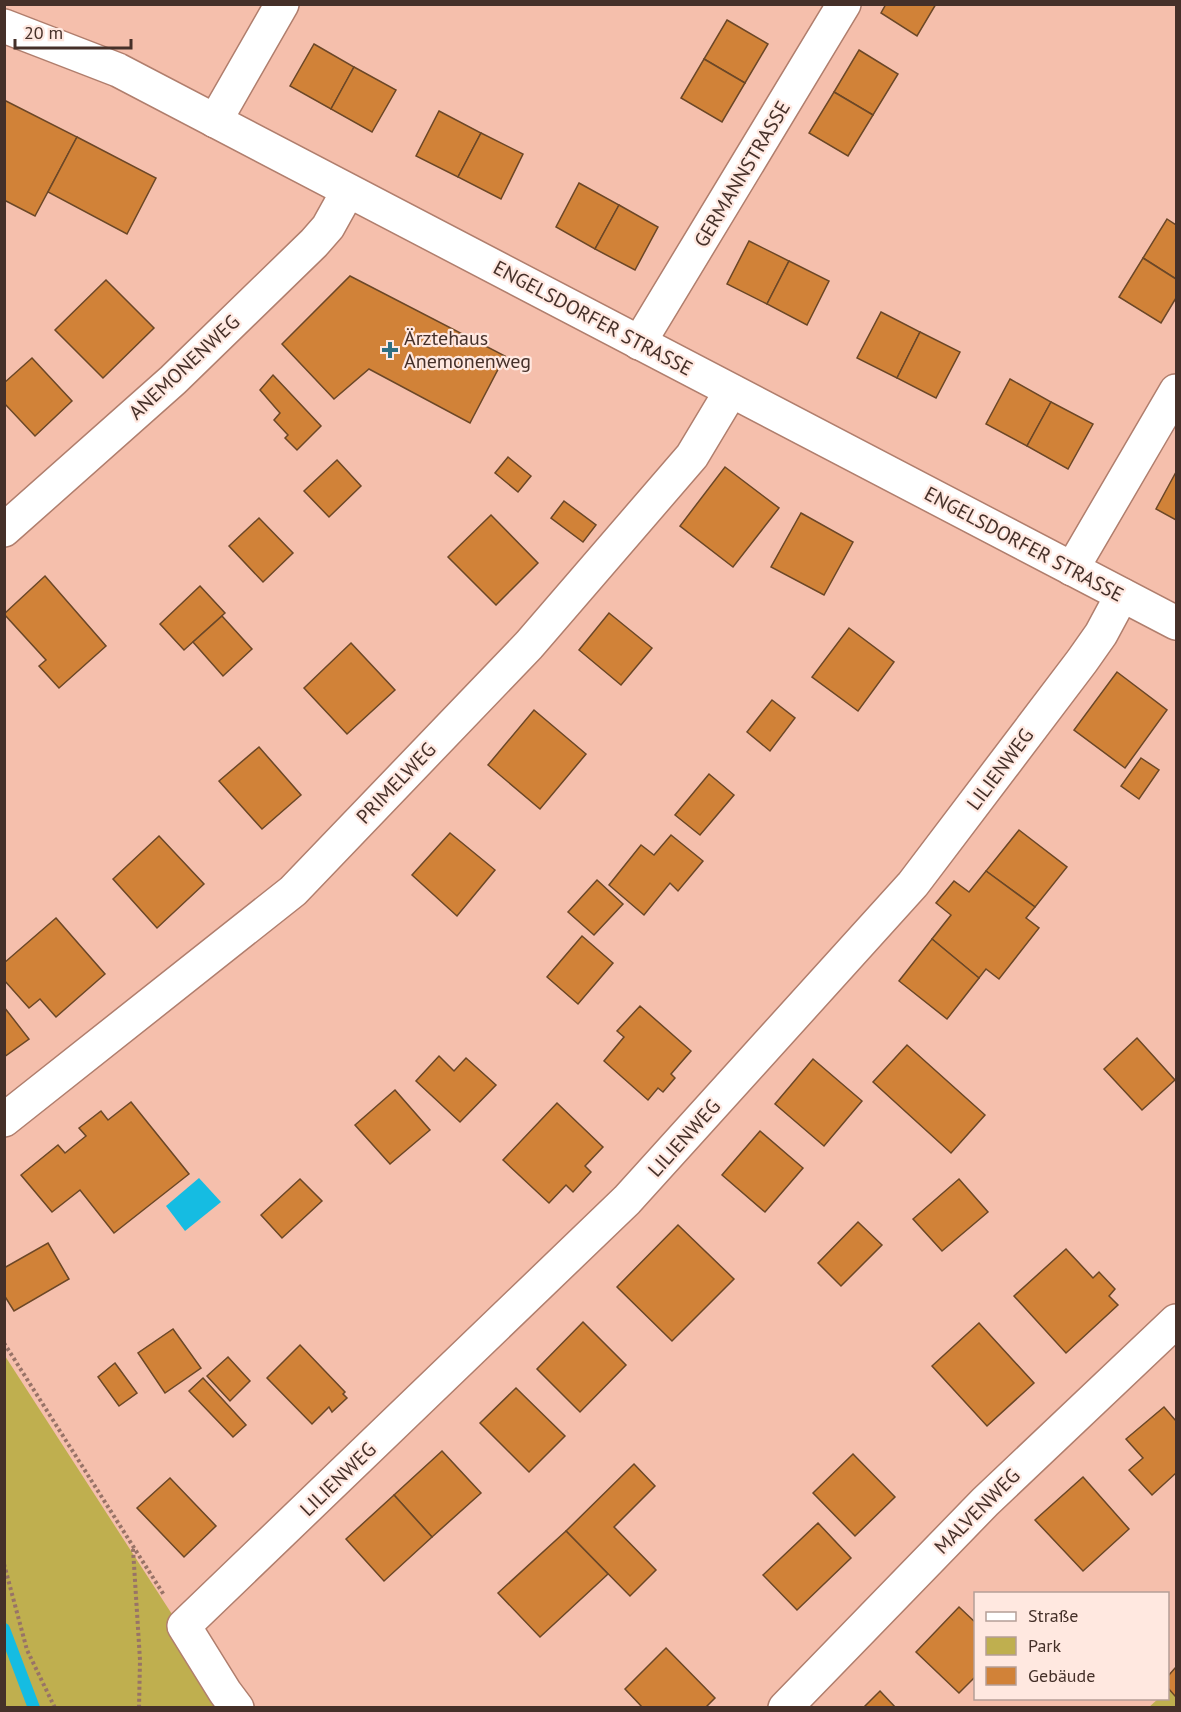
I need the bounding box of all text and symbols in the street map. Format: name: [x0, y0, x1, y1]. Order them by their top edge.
scale bar: [15, 12, 130, 50]
text: 20 m: [24, 21, 63, 44]
street label: GERMANNSTRASSE: [688, 96, 796, 252]
street label: ENGELSDORFER STRASSE: [489, 254, 697, 382]
street label: ANEMONENWEG: [123, 309, 245, 425]
place label: Ärztehaus Anemonenweg: [404, 325, 531, 374]
marker: Ärztehaus Anemonenweg: [381, 341, 399, 359]
street label: ENGELSDORFER STRASSE: [920, 480, 1128, 608]
street label: LILIENWEG: [961, 723, 1039, 815]
street label: PRIMELWEG: [351, 737, 441, 829]
street label: LILIENWEG: [642, 1094, 726, 1182]
street label: LILIENWEG: [294, 1436, 382, 1522]
street label: MALVENWEG: [929, 1463, 1025, 1559]
legend: [974, 1592, 1169, 1700]
text: Straße: [1028, 1604, 1079, 1627]
text: Park: [1028, 1634, 1061, 1657]
text: Gebäude: [1028, 1664, 1095, 1687]

